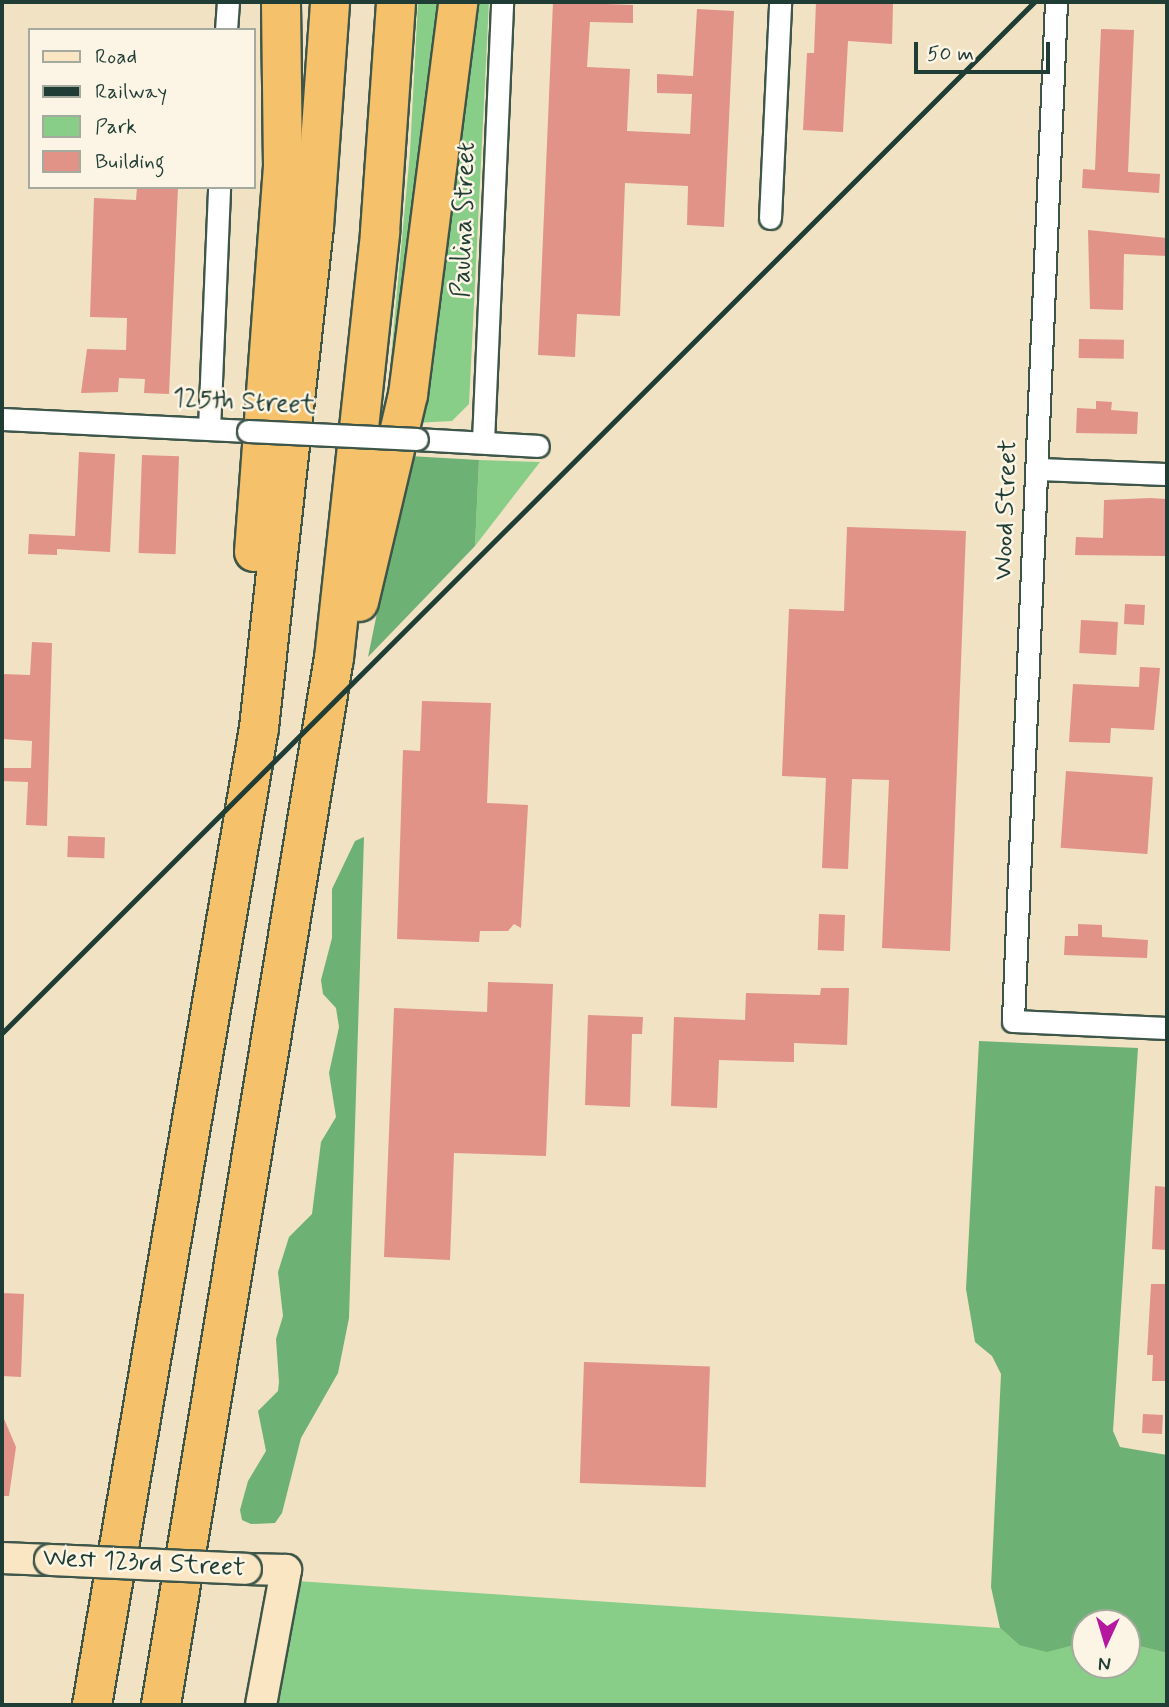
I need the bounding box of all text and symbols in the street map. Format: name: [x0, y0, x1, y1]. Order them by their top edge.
legend: [28, 28, 256, 189]
scale bar: [917, 28, 1054, 72]
text: 50 m: [927, 40, 974, 68]
text: Road: [95, 43, 137, 71]
text: Railway: [95, 78, 167, 106]
text: Park: [95, 113, 137, 141]
street label: Paulina Street: [447, 139, 483, 301]
text: Building: [95, 148, 165, 176]
street label: 125th Street: [172, 384, 316, 422]
street label: Wood Street: [989, 440, 1025, 580]
street label: West 123rd Street: [43, 1543, 245, 1585]
north arrow: [1071, 1609, 1141, 1679]
text: N: [1097, 1651, 1112, 1676]

